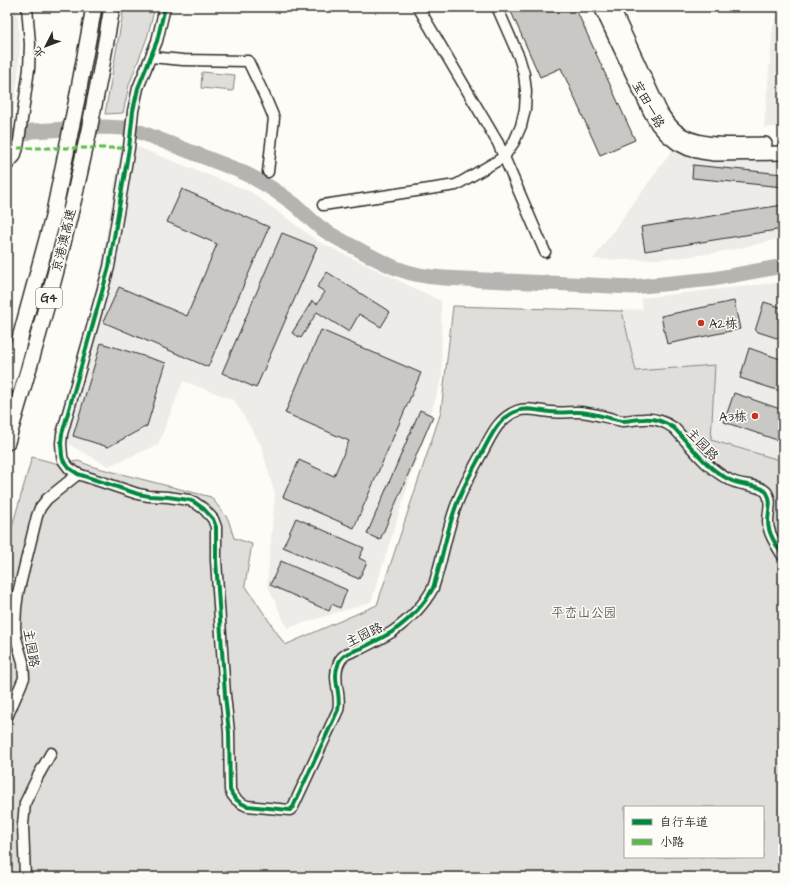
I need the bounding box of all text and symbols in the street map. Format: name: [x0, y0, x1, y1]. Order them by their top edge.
north arrow: [26, 26, 66, 66]
text: 北: [30, 43, 48, 61]
street label: 宝田一路: [628, 77, 669, 132]
street label: 京港澳高速: [47, 207, 81, 274]
road number: G4: [36, 288, 62, 308]
place label: A2栋: [709, 315, 738, 333]
marker: A2栋: [696, 318, 706, 328]
place label: A3栋: [719, 408, 747, 426]
marker: A3栋: [750, 411, 760, 421]
street label: 主园路: [682, 424, 722, 465]
park label: 平峦山公园: [551, 604, 617, 622]
street label: 主园路: [343, 618, 386, 652]
street label: 主园路: [19, 627, 43, 669]
legend: [624, 806, 764, 858]
text: 自行车道: [660, 814, 708, 831]
text: 小路: [660, 834, 684, 851]

